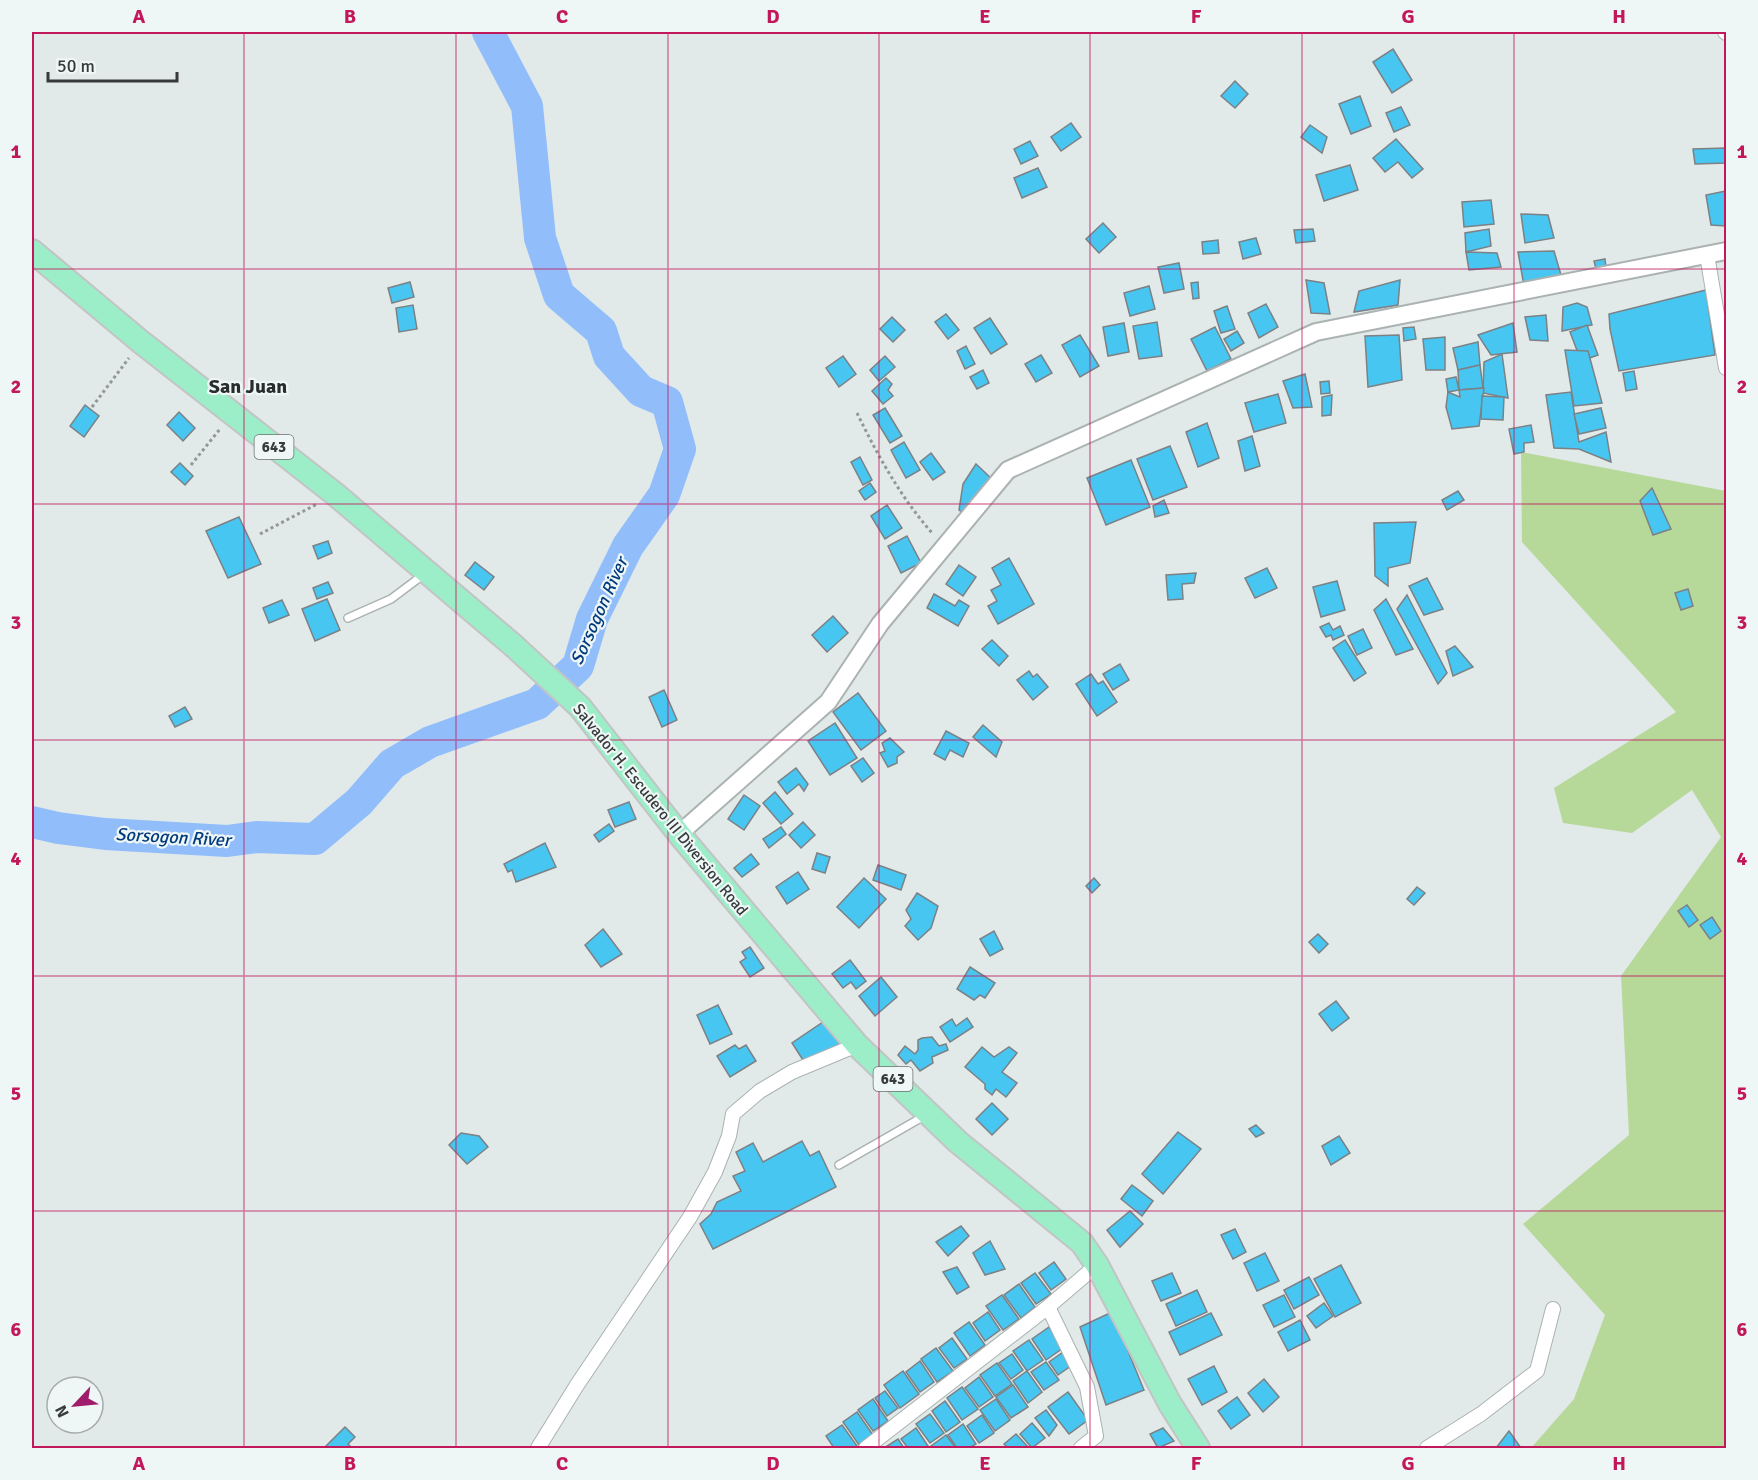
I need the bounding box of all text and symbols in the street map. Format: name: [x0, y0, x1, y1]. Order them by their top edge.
text: A: [133, 4, 146, 29]
text: B: [344, 4, 356, 29]
text: C: [556, 4, 568, 29]
text: D: [766, 4, 780, 29]
text: E: [979, 4, 991, 29]
text: F: [1191, 4, 1202, 29]
text: G: [1401, 4, 1415, 29]
text: H: [1612, 4, 1626, 29]
scale bar: [48, 45, 177, 83]
text: 50 m: [57, 55, 95, 77]
text: 1: [11, 139, 22, 164]
text: 1: [1737, 139, 1748, 164]
text: 2: [11, 374, 21, 399]
district label: San Juan: [209, 374, 287, 399]
text: 2: [1737, 374, 1747, 399]
road number: 643: [254, 435, 294, 459]
water label: Sorsogon River: [566, 552, 633, 668]
text: 3: [11, 610, 21, 635]
text: 3: [1737, 610, 1747, 635]
street label: Salvador H. Escudero III Diversion Road: [568, 700, 752, 920]
water label: Sorsogon River: [115, 823, 233, 851]
text: 4: [11, 846, 22, 871]
text: 4: [1737, 846, 1748, 871]
road number: 643: [874, 1067, 912, 1091]
text: 5: [11, 1081, 21, 1106]
text: 5: [1737, 1081, 1747, 1106]
text: 6: [11, 1317, 22, 1342]
text: 6: [1737, 1317, 1748, 1342]
north arrow: [45, 1375, 105, 1435]
text: N: [51, 1402, 74, 1421]
text: A: [133, 1451, 146, 1476]
text: B: [344, 1451, 356, 1476]
text: C: [556, 1451, 568, 1476]
text: D: [766, 1451, 780, 1476]
text: E: [979, 1451, 991, 1476]
text: F: [1191, 1451, 1202, 1476]
text: G: [1401, 1451, 1415, 1476]
text: H: [1612, 1451, 1626, 1476]

